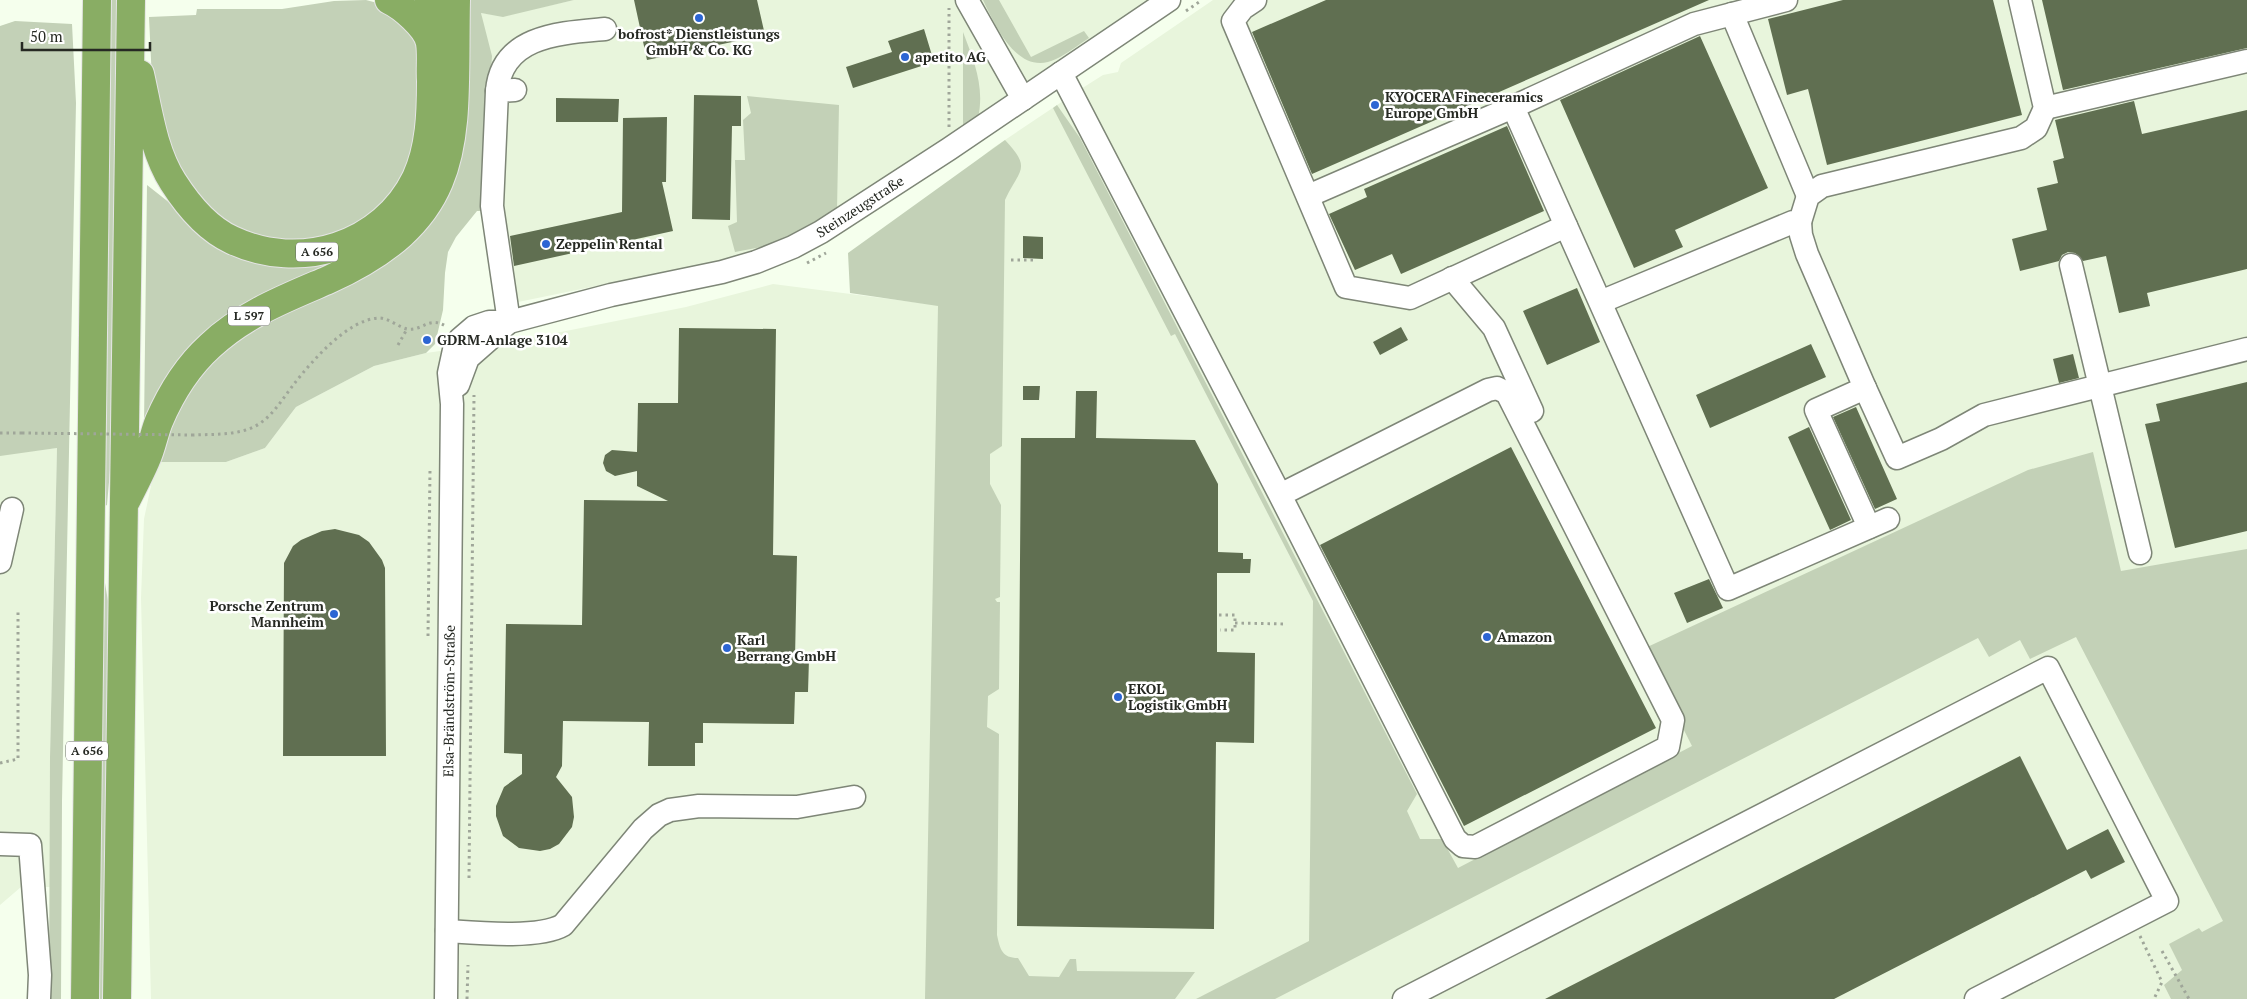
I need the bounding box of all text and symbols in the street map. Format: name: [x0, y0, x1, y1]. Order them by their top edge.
marker: bofrost* Dienstleistungs GmbH & Co. KG: [693, 12, 705, 24]
scale bar: [22, 20, 150, 52]
place label: bofrost* Dienstleistungs GmbH & Co. KG: [617, 24, 780, 59]
text: 50 m: [30, 26, 63, 46]
place label: apetito AG: [915, 47, 986, 66]
marker: apetito AG: [899, 51, 911, 63]
place label: KYOCERA Fineceramics Europe GmbH: [1385, 87, 1543, 122]
marker: KYOCERA Fineceramics Europe GmbH: [1369, 99, 1381, 111]
street label: Steinzeugstraße: [813, 171, 907, 242]
place label: Zeppelin Rental: [556, 234, 663, 253]
marker: Zeppelin Rental: [540, 238, 552, 250]
road number: A 656: [296, 242, 338, 262]
road number: L 597: [228, 306, 270, 326]
place label: GDRM-Anlage 3104: [437, 330, 568, 349]
marker: GDRM-Anlage 3104: [421, 334, 433, 346]
place label: Porsche Zentrum Mannheim: [209, 596, 324, 631]
marker: Porsche Zentrum Mannheim: [328, 608, 340, 620]
street label: Elsa-Brändström-Straße: [438, 625, 459, 777]
place label: Amazon: [1497, 627, 1552, 646]
place label: Karl Berrang GmbH: [737, 630, 836, 665]
marker: Amazon: [1481, 631, 1493, 643]
marker: Karl Berrang GmbH: [721, 642, 733, 654]
place label: EKOL Logistik GmbH: [1128, 679, 1228, 714]
marker: EKOL Logistik GmbH: [1112, 691, 1124, 703]
road number: A 656: [66, 741, 108, 760]

